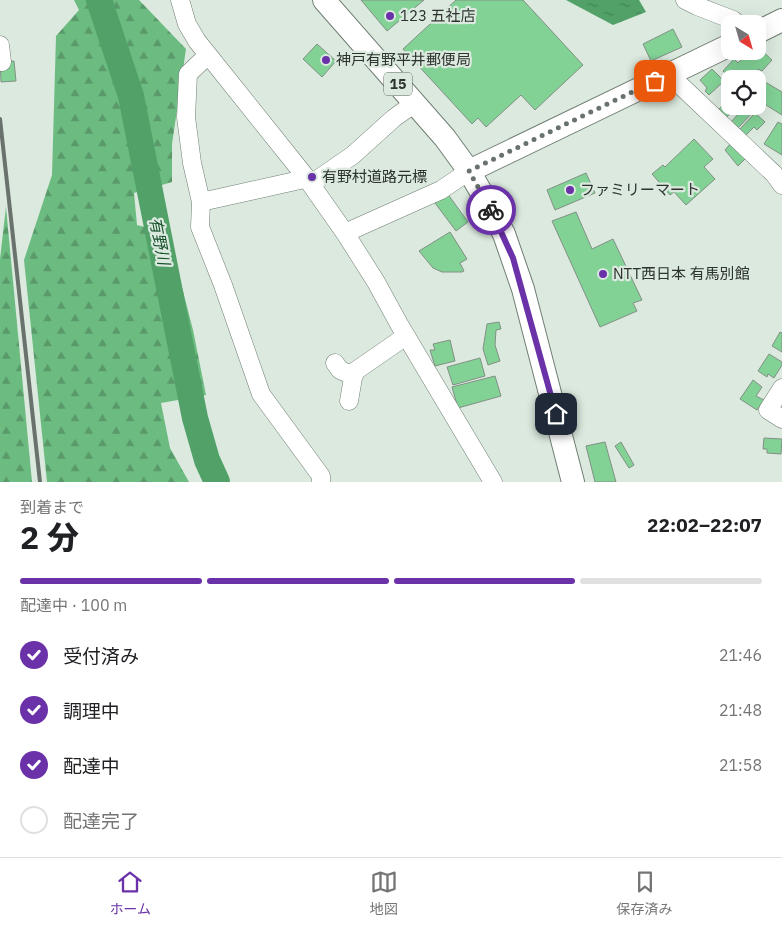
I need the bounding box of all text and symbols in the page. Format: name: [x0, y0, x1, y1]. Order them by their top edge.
place label: 123 五社店: [400, 6, 476, 25]
marker: 123 五社店: [384, 10, 396, 22]
north arrow: [721, 15, 766, 60]
map controls: [721, 15, 766, 115]
place label: 神戸有野平井郵便局: [336, 50, 471, 69]
marker: 神戸有野平井郵便局: [320, 54, 332, 66]
pin: [634, 60, 676, 102]
icon: bag: [641, 67, 669, 95]
button: locate: [721, 70, 766, 115]
road number: 15: [384, 72, 412, 96]
place label: 有野村道路元標: [322, 167, 427, 186]
marker: 有野村道路元標: [306, 171, 318, 183]
place label: ファミリーマート: [580, 180, 700, 199]
marker: ファミリーマート: [564, 184, 576, 196]
courier: [466, 185, 516, 235]
icon: bike: [477, 196, 505, 224]
water label: 有野川: [146, 216, 175, 268]
place label: NTT西日本 有馬別館: [613, 264, 750, 283]
marker: NTT西日本 有馬別館: [597, 268, 609, 280]
pin: [535, 393, 577, 435]
icon: home: [542, 400, 570, 428]
text: 到着まで: [20, 497, 84, 517]
text: 22:02–22:07: [647, 513, 762, 537]
text: 2 分: [20, 516, 79, 558]
text: 配達中 · 100 m: [20, 595, 127, 615]
icon: check: [20, 641, 48, 669]
text: 受付済み: [63, 644, 139, 668]
text: 21:46: [719, 645, 762, 665]
icon: check: [20, 696, 48, 724]
text: 調理中: [63, 699, 120, 723]
text: 21:48: [719, 700, 762, 720]
icon: check: [20, 751, 48, 779]
text: 配達中: [63, 754, 120, 778]
text: 21:58: [719, 755, 762, 775]
text: 配達完了: [63, 809, 139, 833]
tab: ホーム: [109, 868, 151, 918]
tab: 地図: [370, 868, 398, 918]
tab: 保存済み: [617, 868, 673, 918]

